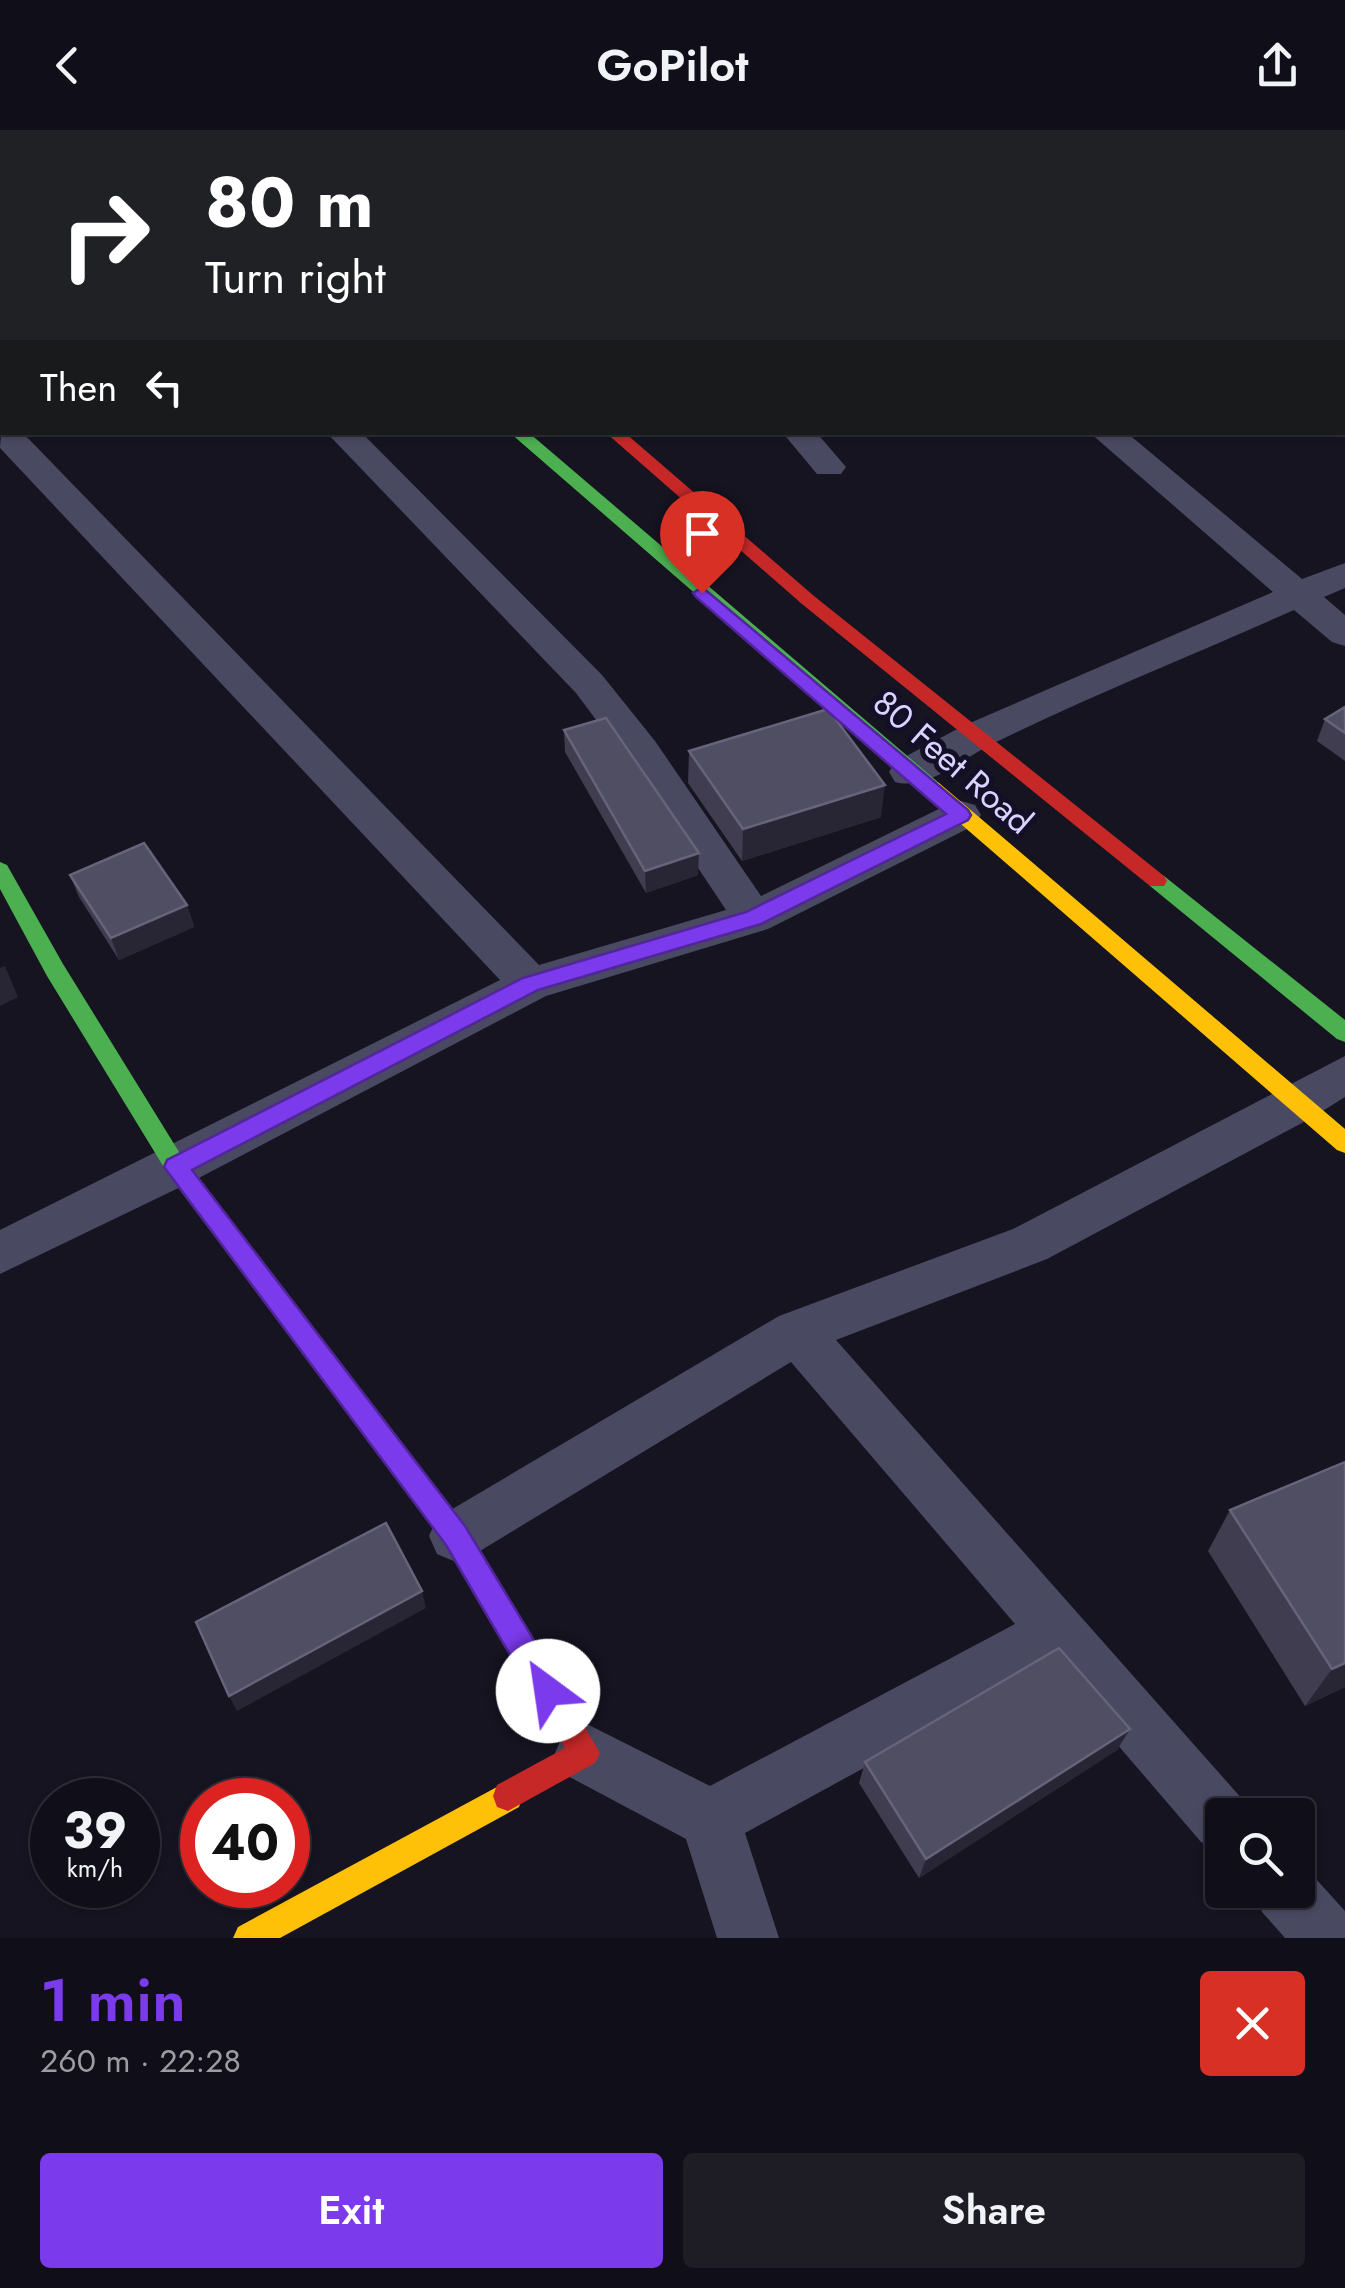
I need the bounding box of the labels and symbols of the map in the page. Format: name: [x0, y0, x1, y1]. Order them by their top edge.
pin: [660, 491, 745, 594]
street label: 80 Feet Road: [862, 678, 1044, 846]
position arrow: [496, 1639, 600, 1743]
speed limit sign: 40: [180, 1778, 310, 1908]

